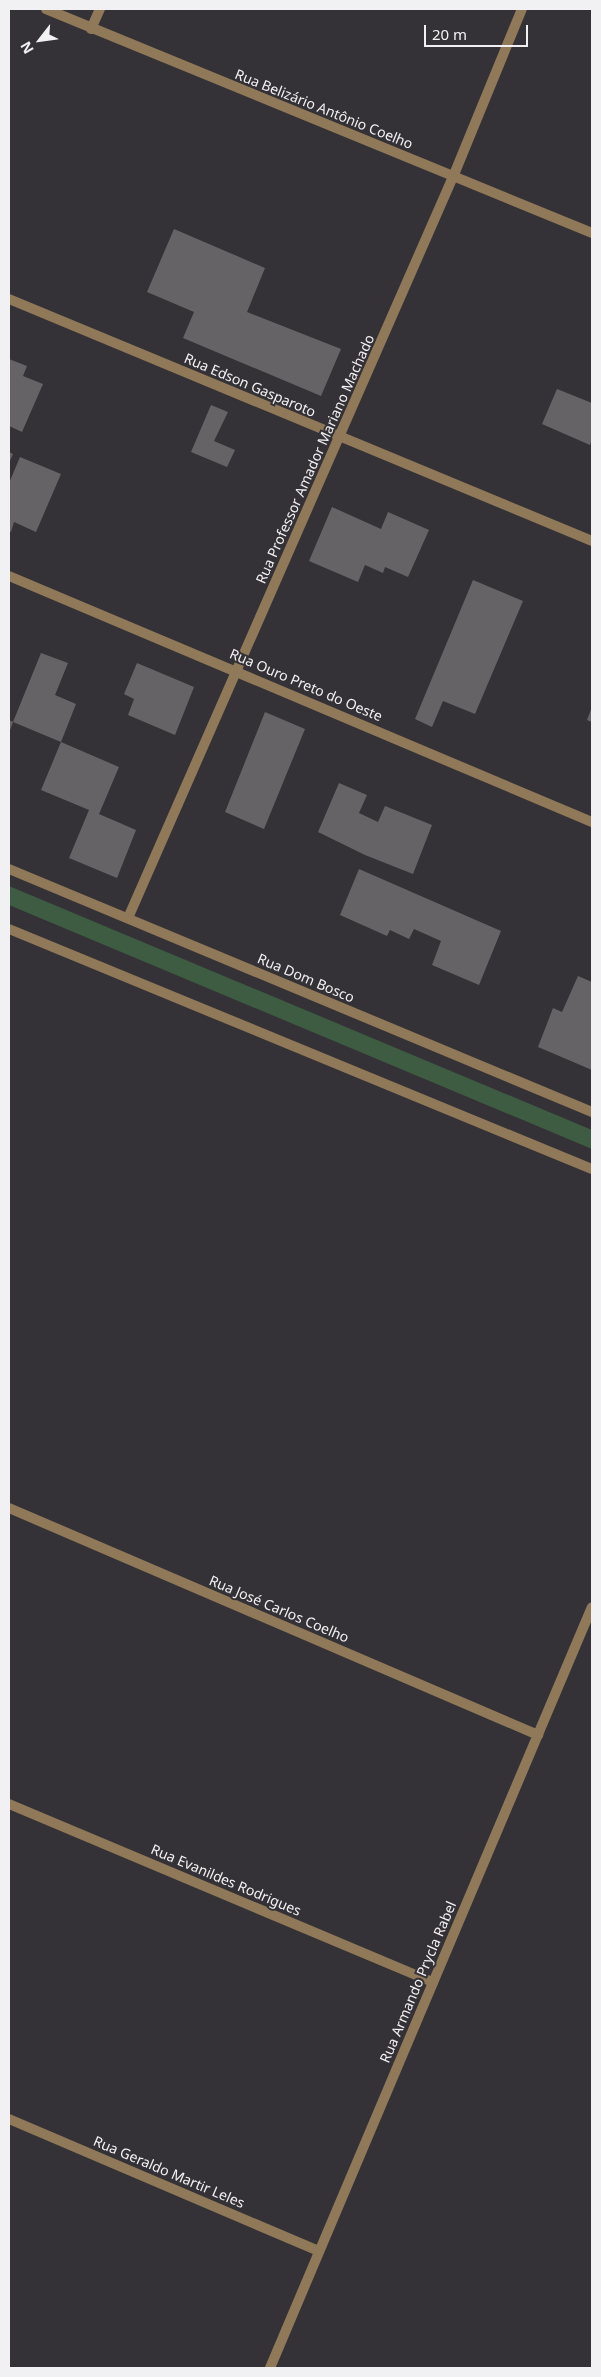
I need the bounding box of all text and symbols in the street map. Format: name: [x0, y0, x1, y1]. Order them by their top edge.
north arrow: [15, 15, 65, 65]
scale bar: [426, 15, 530, 47]
text: 20 m: [432, 24, 467, 44]
text: N: [16, 38, 38, 57]
street label: Rua Belizário Antônio Coelho: [233, 66, 415, 152]
street label: Rua Professor Amador Mariano Machado: [252, 332, 378, 586]
street label: Rua Edson Gasparoto: [182, 350, 318, 420]
street label: Rua Ouro Preto do Oeste: [227, 645, 385, 725]
street label: Rua Dom Bosco: [255, 950, 357, 1006]
street label: Rua José Carlos Coelho: [207, 1572, 351, 1646]
street label: Rua Evanildes Rodrigues: [148, 1841, 304, 1919]
street label: Rua Armando Prycla Rabel: [376, 1899, 460, 2065]
street label: Rua Geraldo Martir Leles: [91, 2133, 247, 2211]

